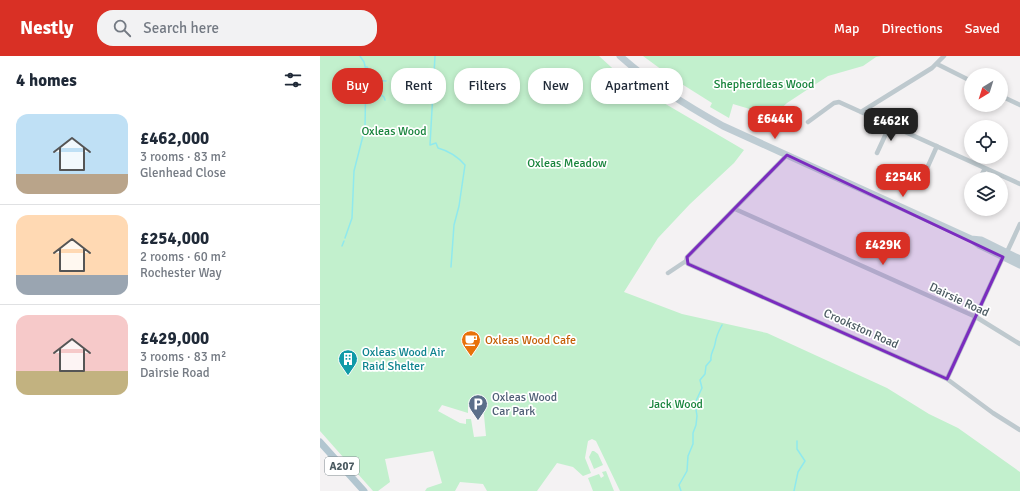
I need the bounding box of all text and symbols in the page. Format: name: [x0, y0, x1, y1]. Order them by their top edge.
search box: [97, 10, 377, 46]
text: Nestly: [20, 16, 73, 40]
icon: search: [111, 17, 133, 39]
text: Search here: [143, 19, 219, 37]
text: Map: [834, 20, 860, 37]
text: Directions: [882, 20, 943, 37]
text: Saved: [965, 20, 1000, 37]
chip: Buy: [332, 68, 383, 104]
chip: Rent: [391, 68, 446, 104]
chip: Filters: [454, 68, 520, 104]
chip: New: [528, 68, 583, 104]
chip: Apartment: [591, 68, 683, 104]
north arrow: [964, 68, 1008, 112]
map controls: [964, 68, 1008, 216]
icon: filters: [282, 69, 304, 91]
text: 4 homes: [16, 70, 77, 91]
park label: Shepherdleas Wood: [714, 77, 814, 92]
pin: £644K: [747, 106, 803, 140]
pin: £462K: [863, 108, 919, 142]
text: £644K: [757, 111, 793, 127]
text: £462K: [873, 113, 909, 129]
button: locate: [964, 120, 1008, 164]
park label: Oxleas Wood: [361, 124, 427, 139]
text: £462,000: [140, 128, 209, 149]
icon: home: [48, 130, 96, 178]
text: 3 rooms · 83 m²: [140, 149, 226, 165]
park label: Oxleas Meadow: [527, 156, 607, 171]
pin: £254K: [875, 164, 931, 198]
text: Glenhead Close: [140, 165, 226, 181]
text: £254K: [885, 169, 921, 185]
button: layers: [964, 172, 1008, 216]
text: £254,000: [140, 228, 209, 249]
icon: home: [48, 231, 96, 279]
pin: £429K: [855, 232, 911, 266]
text: £429K: [865, 237, 901, 253]
text: 2 rooms · 60 m²: [140, 249, 226, 265]
text: Rochester Way: [140, 265, 221, 281]
street label: Dairsie Road: [927, 280, 991, 320]
street label: Crookston Road: [821, 306, 901, 352]
text: £429,000: [140, 328, 209, 349]
cafe icon: Oxleas Wood Cafe: [460, 329, 482, 357]
icon: home: [48, 331, 96, 379]
place label: Oxleas Wood Cafe: [485, 333, 576, 348]
place label: Oxleas Wood Air Raid Shelter: [362, 345, 445, 374]
building icon: Oxleas Wood Air Raid Shelter: [337, 348, 359, 376]
text: 3 rooms · 83 m²: [140, 349, 226, 365]
text: Dairsie Road: [140, 365, 210, 381]
place label: Oxleas Wood Car Park: [492, 390, 557, 419]
parking icon: Oxleas Wood Car Park: [467, 393, 489, 421]
park label: Jack Wood: [649, 397, 703, 412]
road number: A207: [325, 457, 359, 475]

